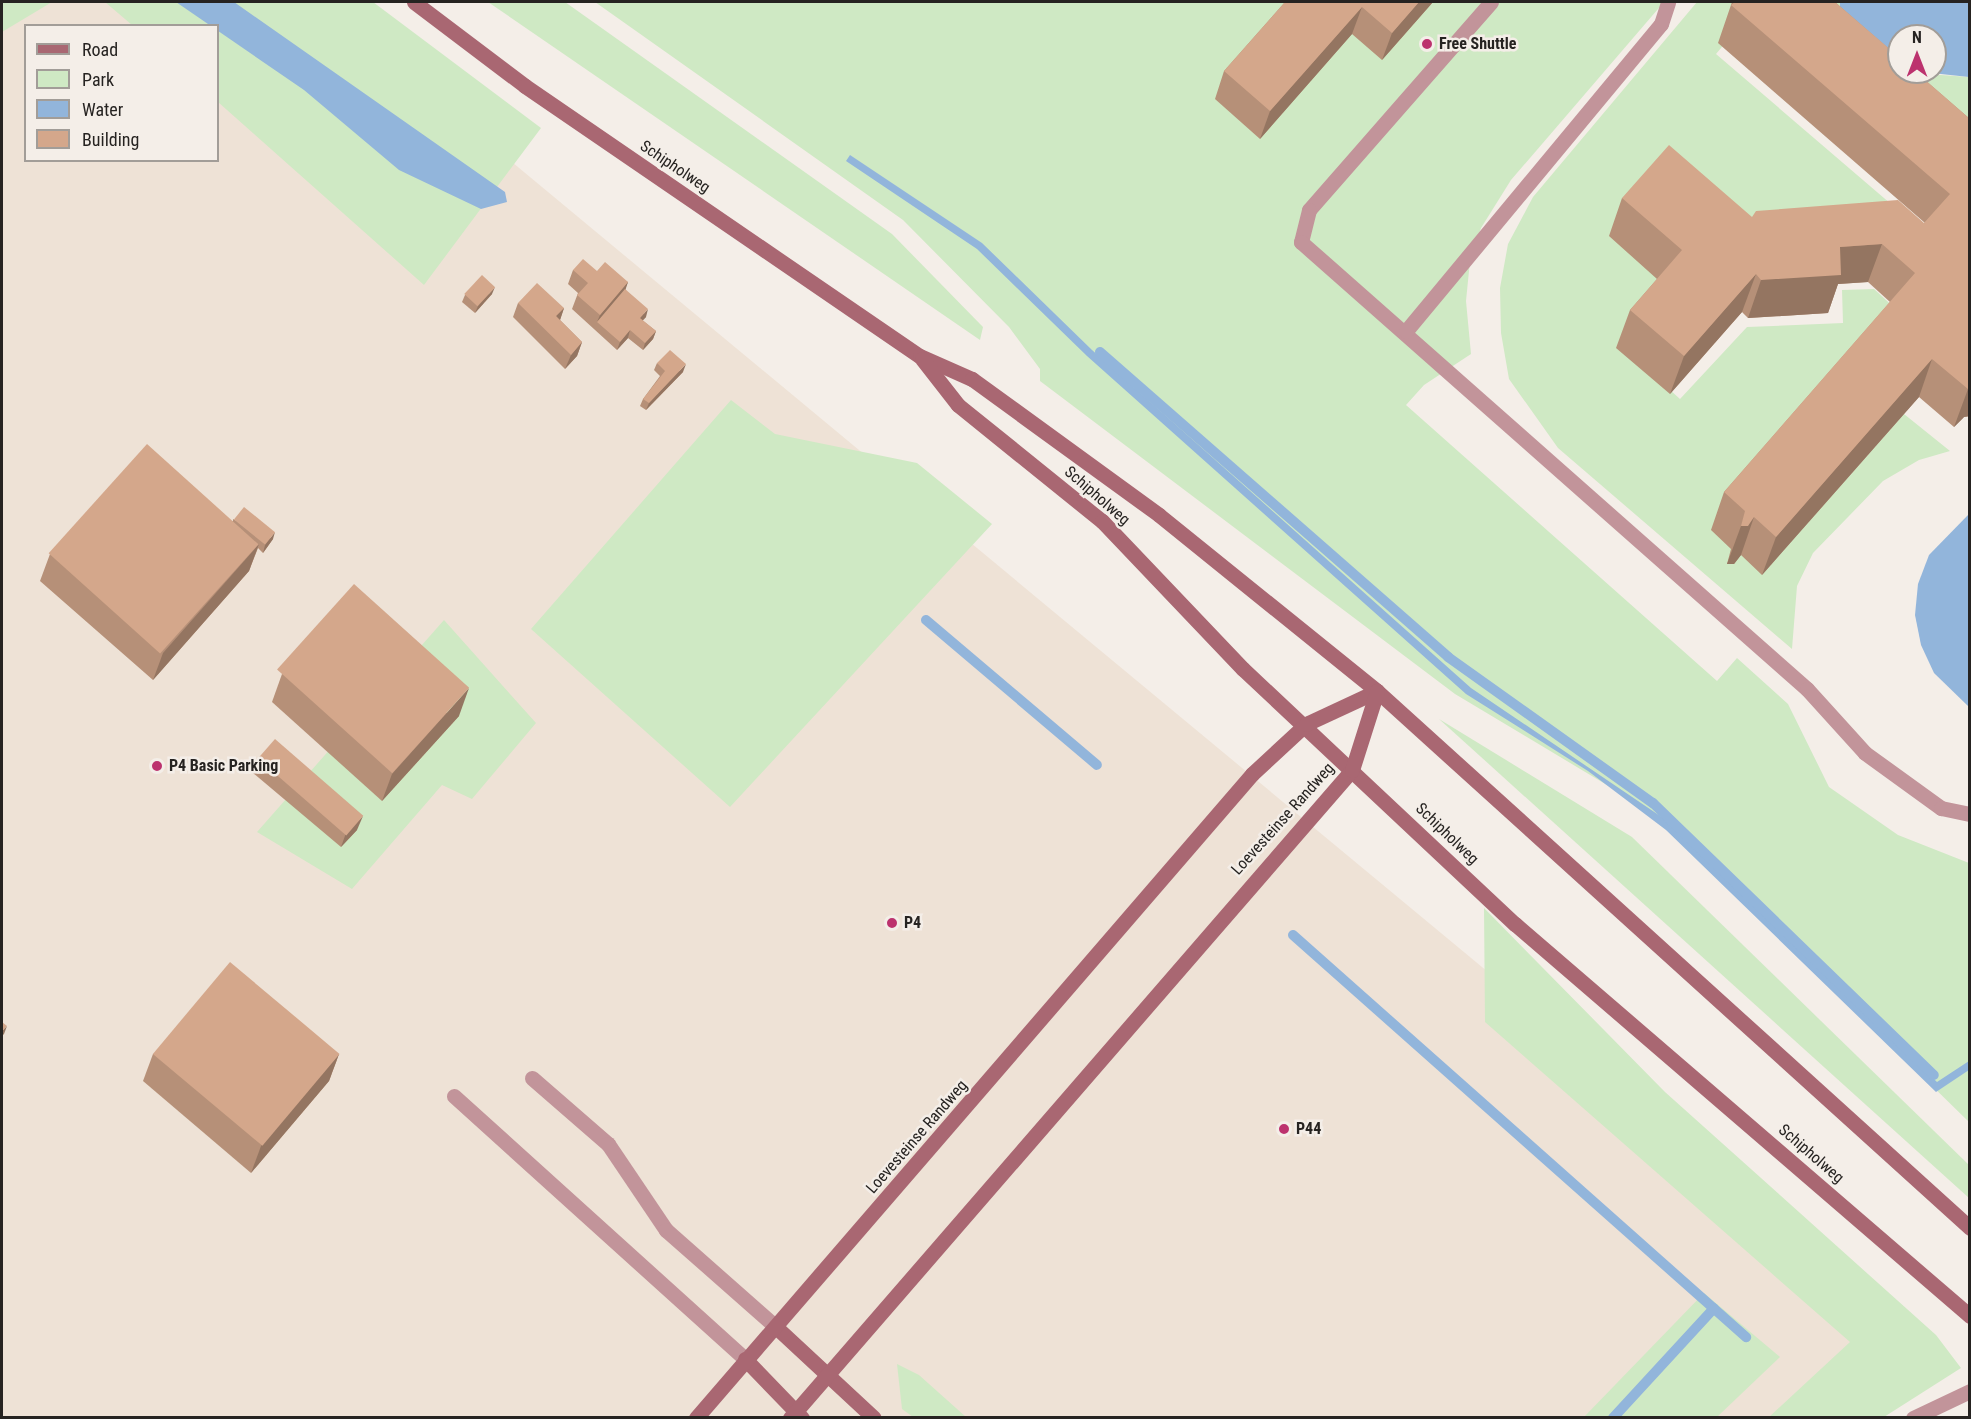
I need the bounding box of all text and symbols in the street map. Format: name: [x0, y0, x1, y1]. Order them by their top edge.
legend: [24, 24, 219, 162]
north arrow: [1887, 24, 1947, 84]
text: N: [1912, 28, 1922, 47]
place label: Free Shuttle: [1439, 34, 1516, 54]
marker: Free Shuttle: [1420, 37, 1434, 51]
text: Road: [82, 39, 118, 60]
text: Park: [82, 69, 114, 90]
text: Water: [82, 99, 123, 120]
text: Building: [82, 129, 139, 150]
street label: Schipholweg: [636, 137, 714, 197]
street label: Schipholweg: [1060, 462, 1134, 530]
place label: P4 Basic Parking: [169, 756, 278, 776]
marker: P4 Basic Parking: [150, 759, 164, 773]
street label: Loevesteinse Randweg: [1228, 759, 1338, 879]
street label: Schipholweg: [1411, 799, 1483, 869]
place label: P4: [904, 913, 921, 933]
marker: P4: [885, 916, 899, 930]
street label: Loevesteinse Randweg: [862, 1076, 972, 1198]
place label: P44: [1296, 1119, 1321, 1139]
street label: Schipholweg: [1774, 1120, 1848, 1188]
marker: P44: [1277, 1122, 1291, 1136]

